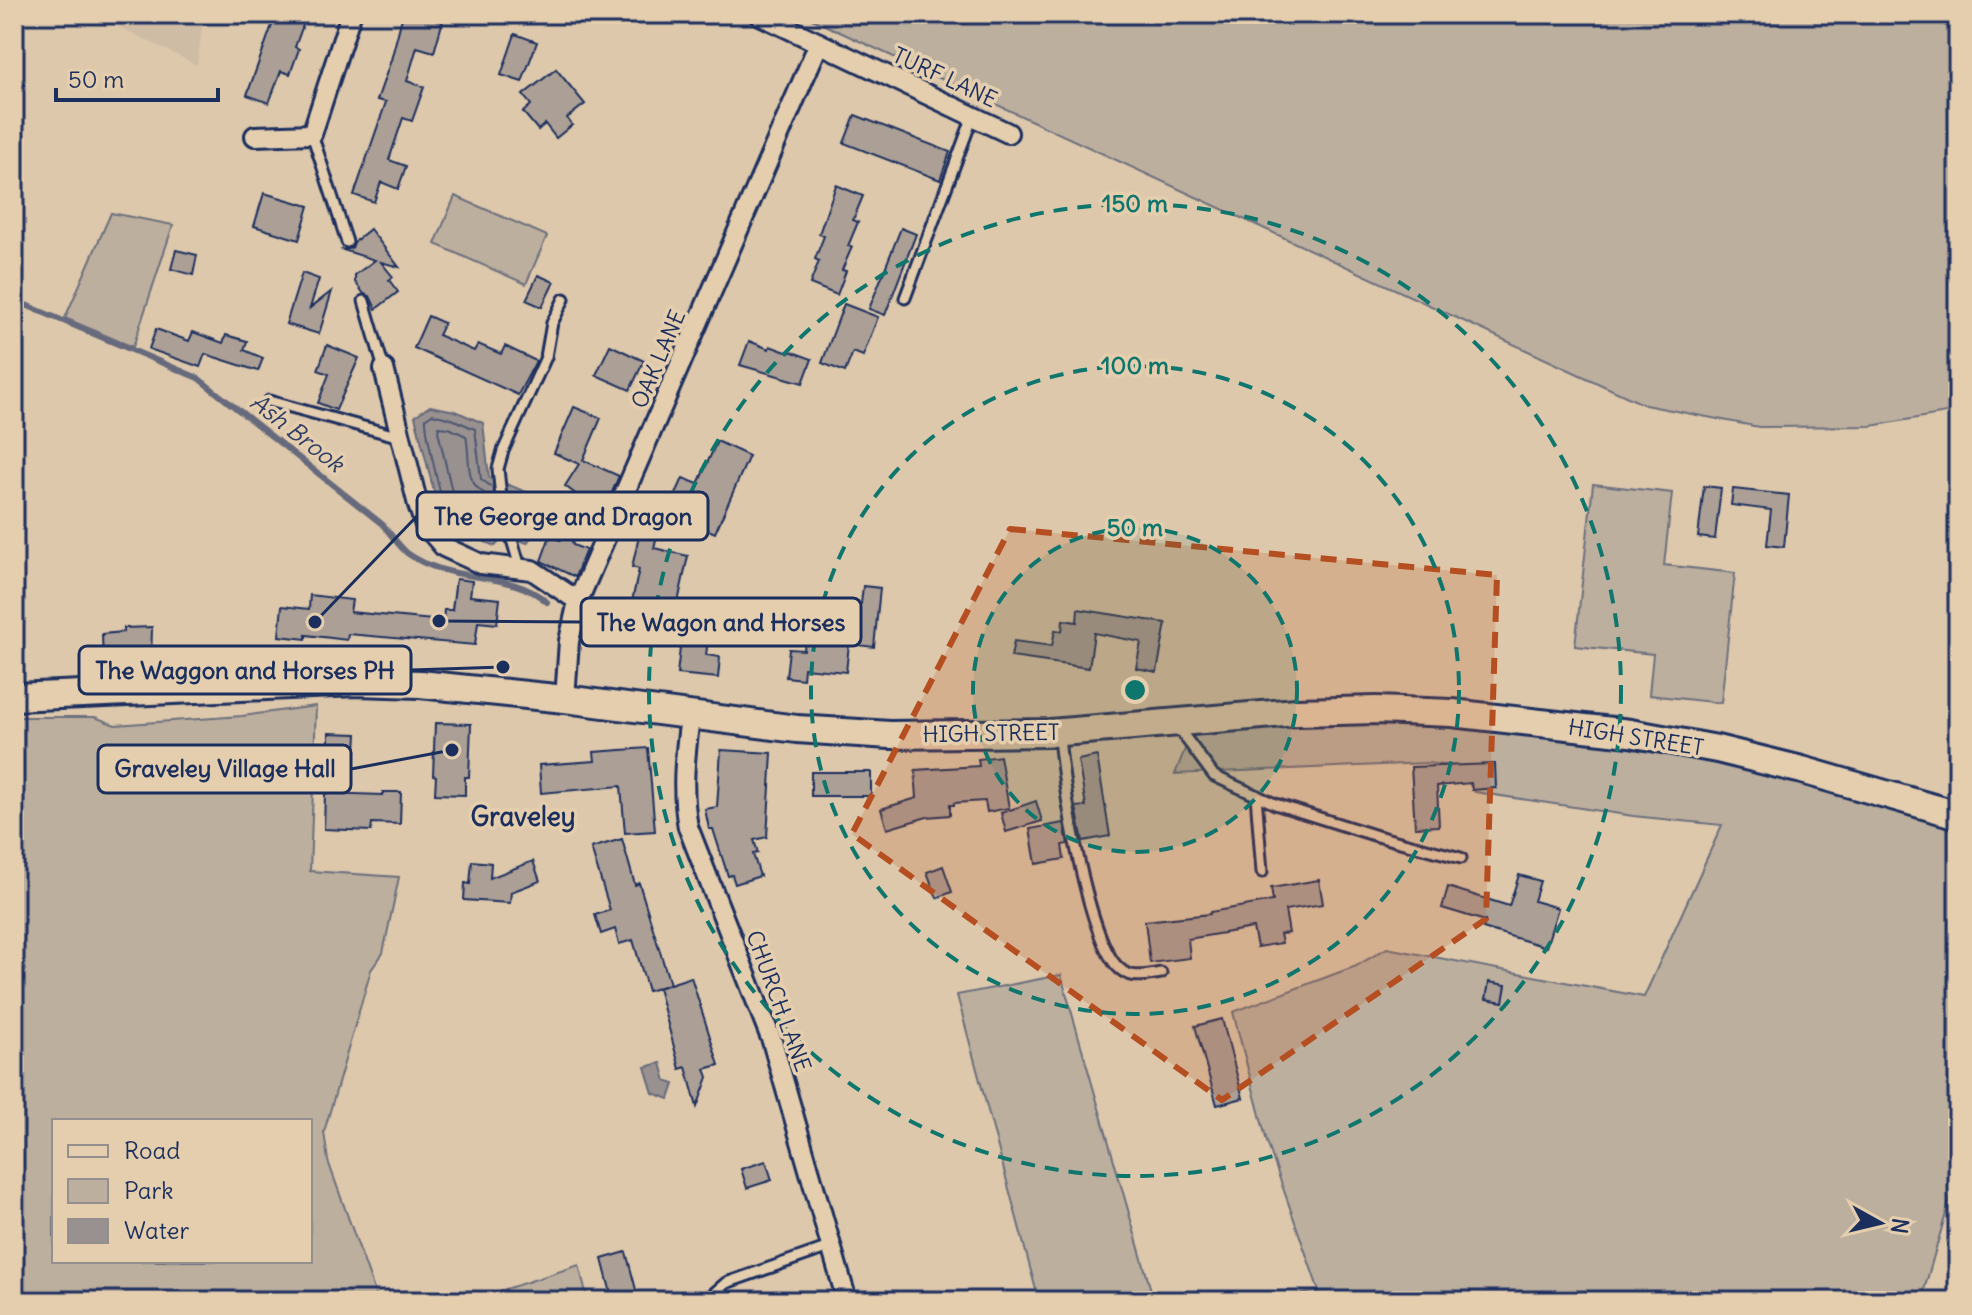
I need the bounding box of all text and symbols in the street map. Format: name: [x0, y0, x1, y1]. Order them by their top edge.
street label: TURF LANE: [888, 41, 1002, 113]
scale bar: [56, 52, 218, 102]
text: 50 m: [68, 64, 124, 94]
text: 150 m: [1102, 188, 1168, 218]
street label: OAK LANE: [625, 306, 691, 412]
text: 100 m: [1101, 350, 1169, 380]
water label: Ash Brook: [245, 386, 352, 479]
callout: The George and Dragon: [417, 492, 708, 540]
text: The George and Dragon: [434, 501, 692, 531]
text: 50 m: [1107, 512, 1163, 542]
callout: The Wagon and Horses: [581, 598, 861, 646]
text: The Wagon and Horses: [597, 607, 846, 637]
callout: The Waggon and Horses PH: [79, 646, 411, 694]
text: The Waggon and Horses PH: [95, 655, 395, 685]
centre of rings: [1121, 676, 1149, 704]
street label: HIGH STREET: [1566, 712, 1706, 762]
street label: HIGH STREET: [922, 718, 1060, 748]
callout: Graveley Village Hall: [98, 745, 351, 793]
text: Graveley Village Hall: [114, 753, 336, 783]
district label: Graveley: [470, 800, 576, 833]
street label: CHURCH LANE: [740, 926, 818, 1076]
legend: [52, 1119, 312, 1263]
text: Road: [124, 1135, 180, 1165]
text: Park: [124, 1175, 174, 1205]
north arrow: [1840, 1183, 1920, 1263]
text: Water: [124, 1215, 189, 1245]
text: N: [1885, 1216, 1915, 1235]

